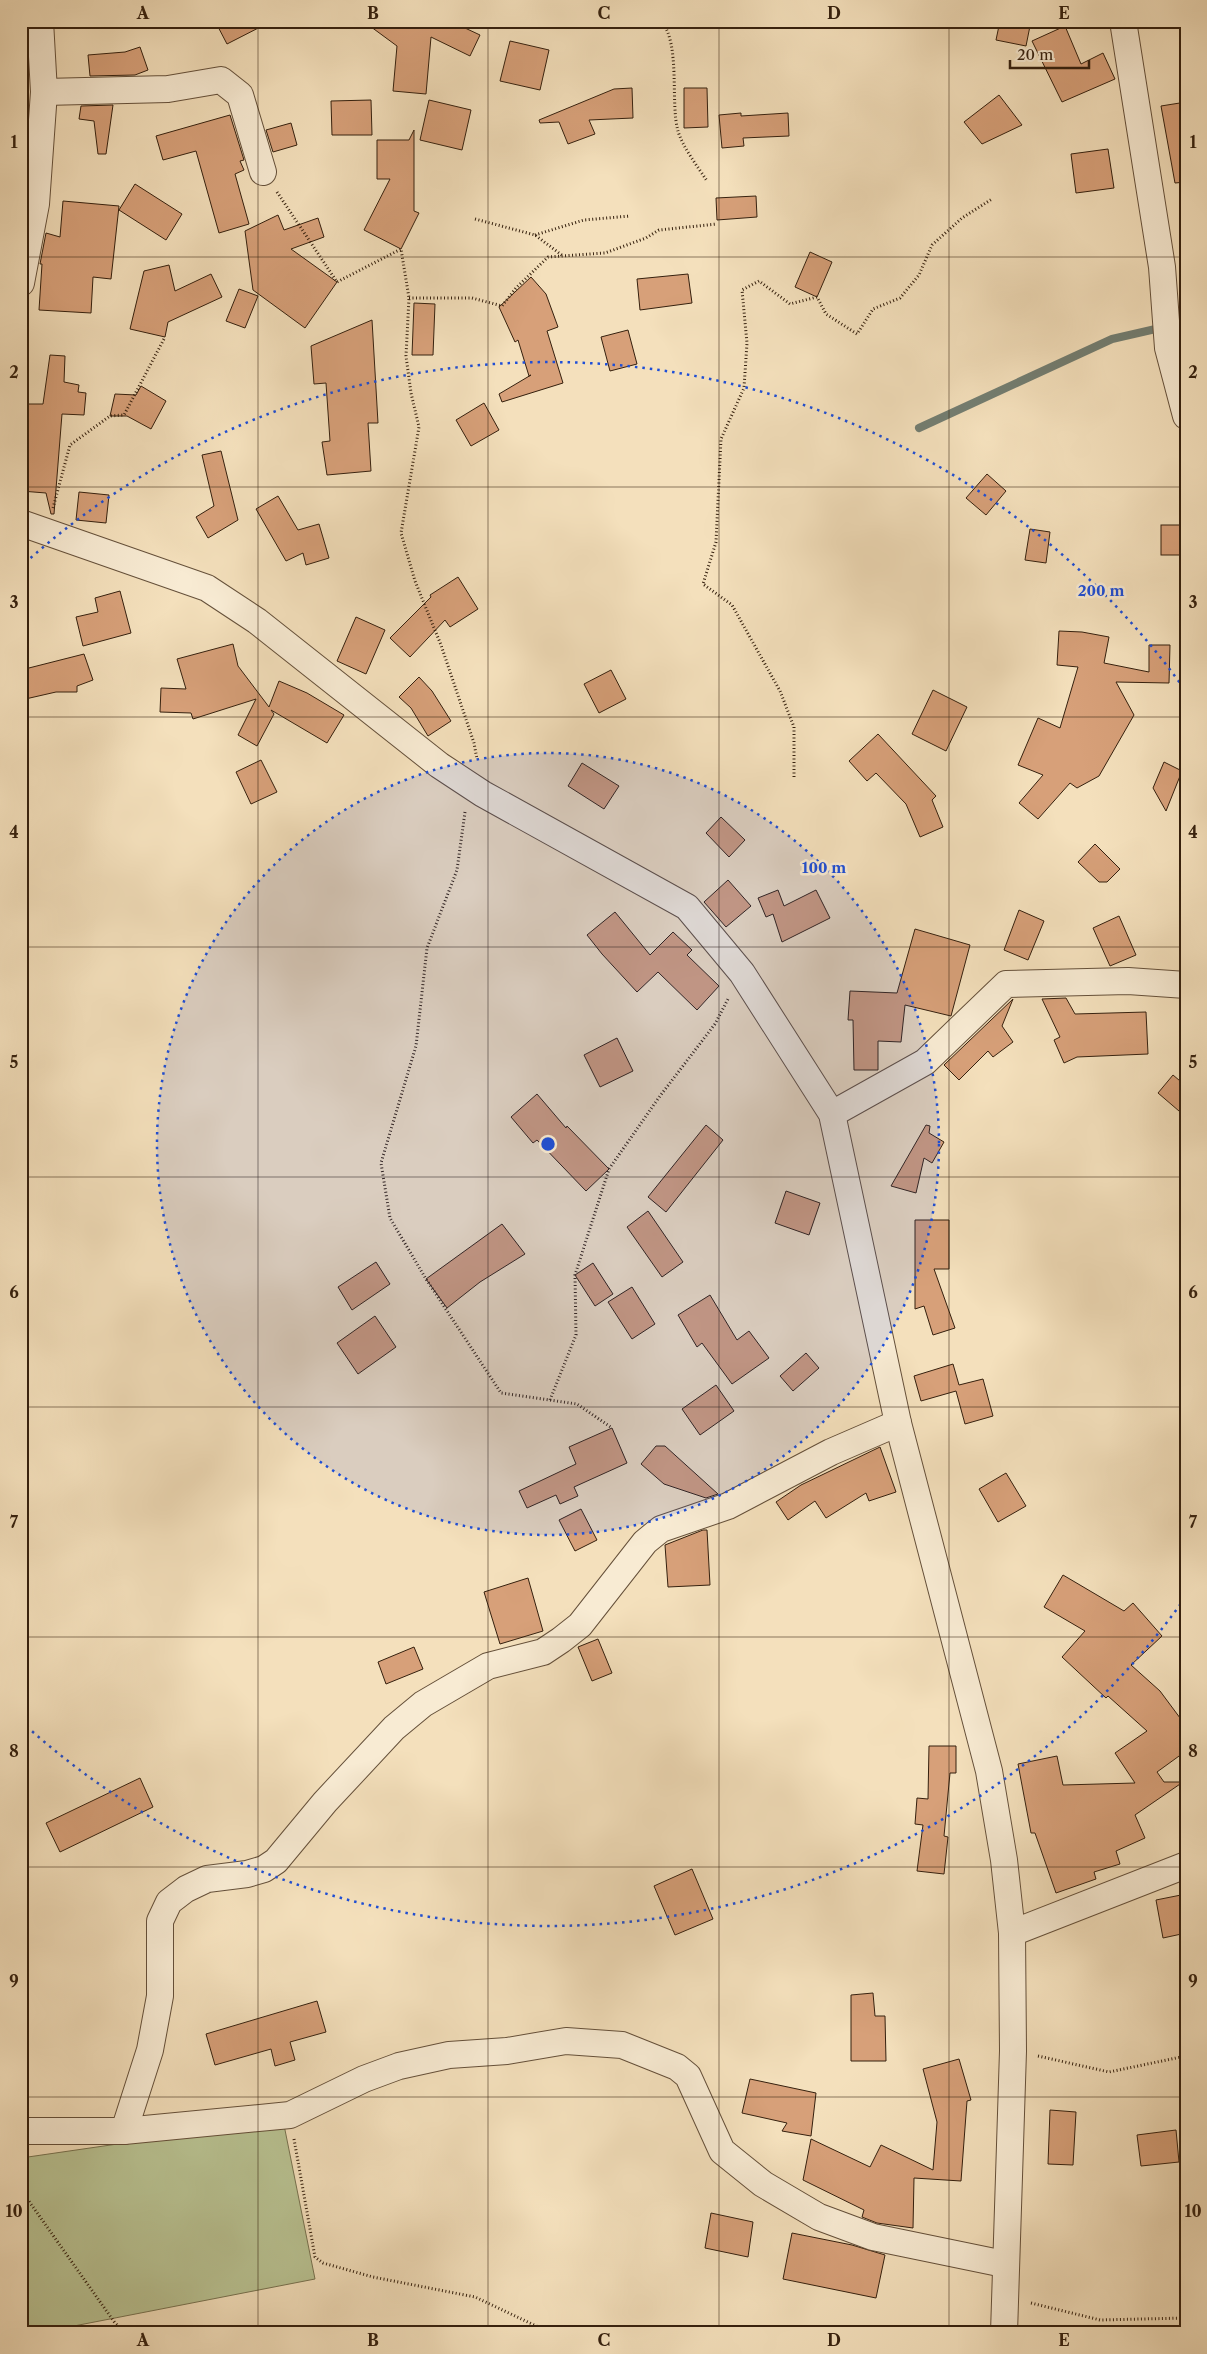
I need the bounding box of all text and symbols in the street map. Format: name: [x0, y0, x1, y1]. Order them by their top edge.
text: A: [136, 3, 150, 23]
text: B: [367, 3, 379, 23]
text: C: [598, 3, 610, 23]
text: D: [827, 3, 841, 23]
text: E: [1058, 3, 1070, 23]
scale bar: [1010, 38, 1088, 70]
text: 20 m: [1017, 45, 1053, 64]
text: 1: [10, 132, 18, 152]
text: 1: [1189, 132, 1197, 152]
text: 2: [9, 362, 19, 382]
text: 2: [1188, 362, 1198, 382]
text: 200 m: [1078, 581, 1124, 600]
text: 3: [9, 592, 19, 612]
text: 3: [1188, 592, 1198, 612]
text: 4: [9, 822, 19, 842]
text: 4: [1188, 822, 1198, 842]
text: 100 m: [802, 858, 846, 877]
text: 5: [10, 1052, 19, 1072]
text: 5: [1189, 1052, 1198, 1072]
centre of rings: [539, 1135, 557, 1153]
text: 6: [9, 1282, 19, 1302]
text: 6: [1188, 1282, 1198, 1302]
text: 7: [10, 1512, 19, 1532]
text: 7: [1189, 1512, 1198, 1532]
text: 8: [9, 1741, 19, 1761]
text: 8: [1188, 1741, 1198, 1761]
text: 9: [9, 1971, 19, 1991]
text: 9: [1188, 1971, 1198, 1991]
text: 10: [5, 2201, 23, 2221]
text: 10: [1184, 2201, 1202, 2221]
text: A: [136, 2330, 150, 2350]
text: B: [367, 2330, 379, 2350]
text: C: [598, 2330, 610, 2350]
text: D: [827, 2330, 841, 2350]
text: E: [1058, 2330, 1070, 2350]

